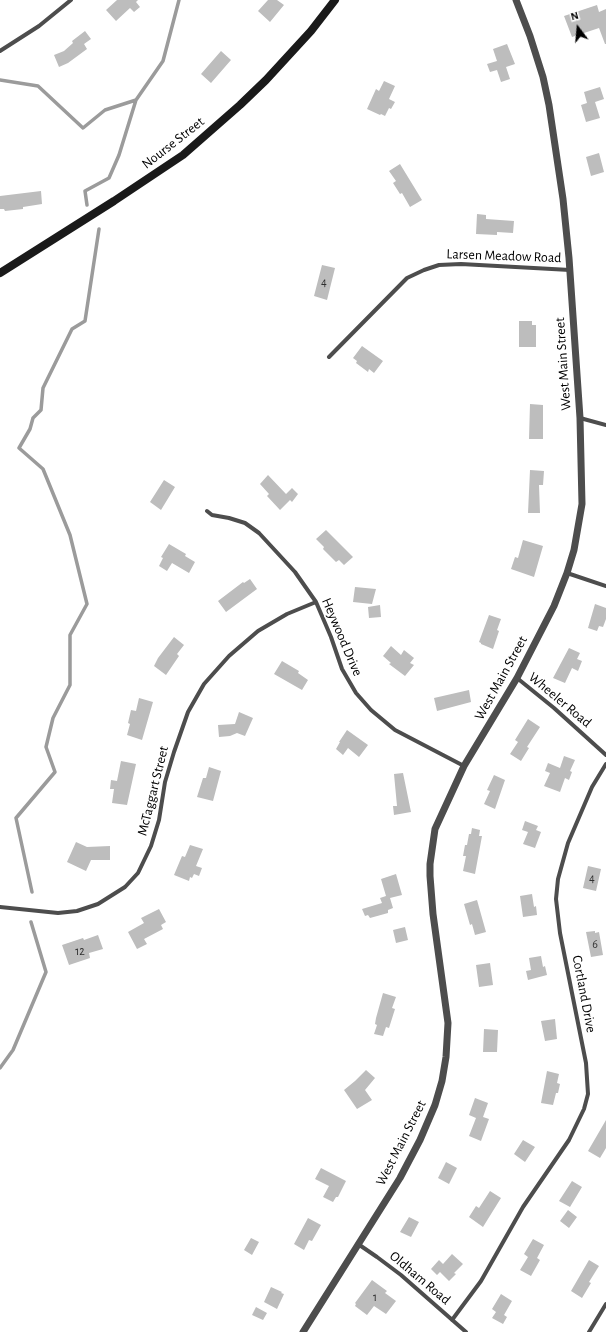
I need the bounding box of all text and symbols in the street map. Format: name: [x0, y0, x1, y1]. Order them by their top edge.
north arrow: [558, 8, 598, 48]
text: N: [569, 10, 580, 22]
street label: Nourse Street: [138, 113, 208, 173]
street label: Larsen Meadow Road: [446, 246, 562, 266]
house number: 4: [321, 275, 327, 289]
street label: West Main Street: [551, 317, 575, 411]
street label: Heywood Drive: [318, 595, 366, 679]
street label: West Main Street: [471, 633, 531, 723]
street label: Wheeler Road: [525, 669, 595, 731]
street label: McTaggart Street: [134, 744, 172, 838]
house number: 4: [589, 871, 595, 885]
house number: 6: [592, 937, 598, 951]
house number: 12: [75, 944, 85, 958]
street label: Cortland Drive: [568, 954, 600, 1034]
street label: West Main Street: [372, 1098, 430, 1188]
street label: Oldham Road: [386, 1248, 454, 1308]
house number: 1: [373, 1290, 377, 1304]

